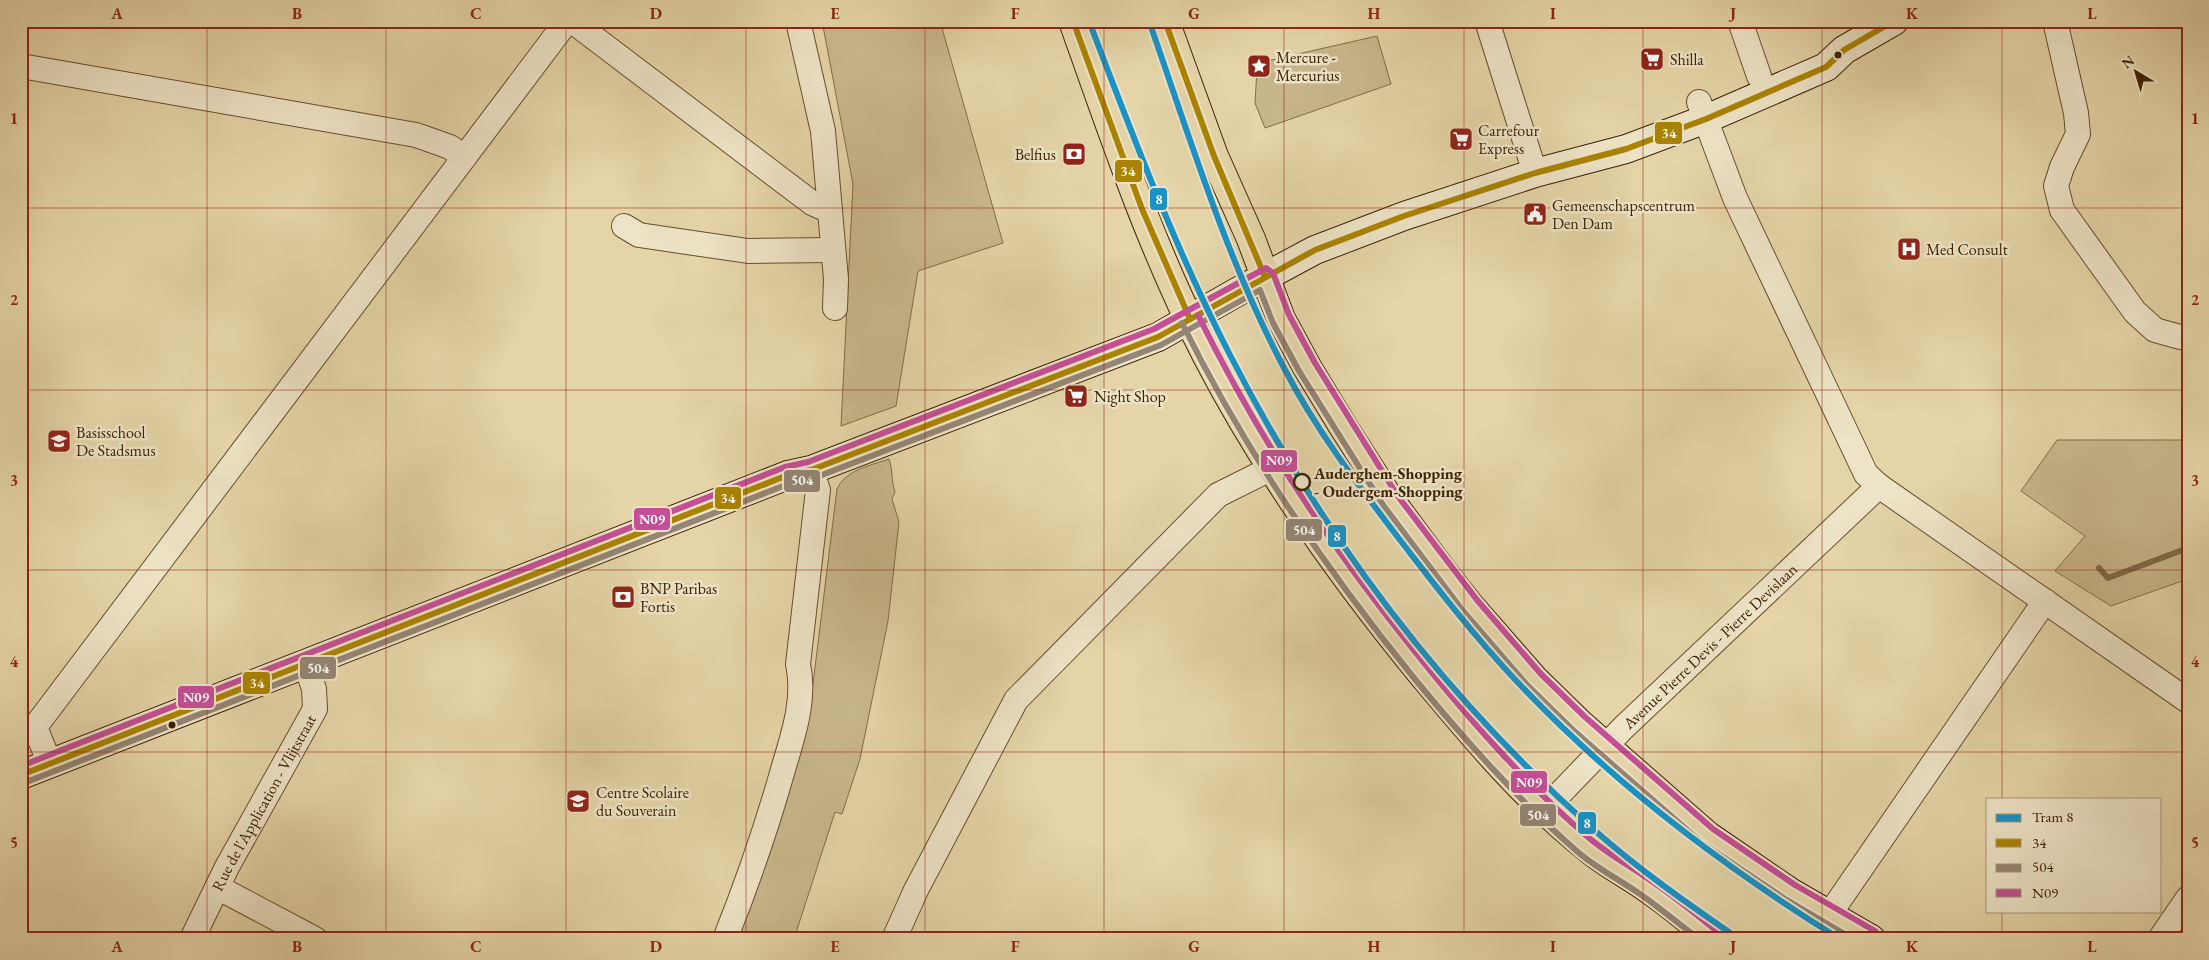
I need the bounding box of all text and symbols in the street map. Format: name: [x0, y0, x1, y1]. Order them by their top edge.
text: A: [110, 3, 123, 24]
text: B: [292, 3, 302, 24]
text: C: [470, 3, 482, 24]
text: D: [650, 3, 662, 24]
text: E: [830, 3, 840, 24]
text: F: [1011, 3, 1020, 24]
text: G: [1188, 3, 1200, 24]
text: H: [1368, 3, 1381, 24]
text: I: [1550, 3, 1556, 24]
text: J: [1728, 3, 1736, 24]
text: K: [1906, 3, 1919, 24]
text: L: [2087, 3, 2097, 24]
supermarket icon: Shilla: [1639, 46, 1665, 72]
place label: Mercure - Mercurius: [1276, 47, 1340, 86]
north arrow: [2112, 48, 2162, 98]
place label: Shilla: [1670, 49, 1704, 70]
unlabelled marker: [1833, 50, 1843, 60]
text: N: [2118, 51, 2139, 72]
place icon: Mercure - Mercurius: [1246, 53, 1272, 79]
text: 1: [10, 108, 18, 129]
text: 1: [2191, 108, 2199, 129]
place label: Carrefour Express: [1478, 120, 1540, 159]
line badge: 34: [1654, 121, 1683, 145]
text: 34: [1662, 124, 1677, 142]
supermarket icon: Carrefour Express: [1448, 126, 1474, 152]
bank icon: Belfius: [1061, 141, 1087, 167]
place label: Belfius: [1015, 144, 1056, 165]
line badge: 34: [1114, 159, 1143, 183]
text: 34: [1121, 162, 1136, 180]
line badge: 8: [1149, 187, 1168, 211]
text: 8: [1155, 190, 1163, 208]
place label: Gemeenschapscentrum Den Dam: [1552, 195, 1696, 234]
public building icon: Gemeenschapscentrum Den Dam: [1522, 201, 1548, 227]
hospital icon: Med Consult: [1896, 236, 1922, 262]
place label: Med Consult: [1926, 239, 2008, 260]
text: 2: [10, 289, 19, 310]
text: 2: [2191, 289, 2200, 310]
supermarket icon: Night Shop: [1063, 383, 1089, 409]
place label: Night Shop: [1094, 386, 1166, 407]
place label: Basisschool De Stadsmus: [76, 422, 156, 461]
school or university icon: Basisschool De Stadsmus: [46, 428, 72, 454]
line badge: N09: [1260, 449, 1298, 473]
text: N09: [1266, 451, 1293, 469]
place label: Auderghem-Shopping - Oudergem-Shopping: [1313, 463, 1464, 502]
line badge: 504: [783, 469, 821, 493]
text: 3: [10, 470, 18, 491]
text: 3: [2191, 470, 2199, 491]
text: 504: [791, 471, 814, 489]
marker: Auderghem-Shopping - Oudergem-Shopping: [1293, 473, 1311, 491]
line badge: 34: [714, 486, 742, 510]
text: 34: [721, 489, 736, 507]
line badge: N09: [633, 507, 671, 531]
text: N09: [639, 510, 666, 528]
line badge: 504: [1285, 518, 1323, 542]
text: 504: [1293, 521, 1316, 539]
line badge: 8: [1327, 524, 1347, 548]
text: 8: [1333, 527, 1341, 545]
street label: Avenue Pierre Devis - Pierre Devislaan: [1618, 558, 1802, 734]
place label: BNP Paribas Fortis: [640, 578, 717, 617]
bank icon: BNP Paribas Fortis: [610, 584, 636, 610]
text: 4: [10, 651, 19, 672]
text: 4: [2191, 651, 2200, 672]
line badge: 504: [299, 656, 337, 680]
text: 504: [307, 659, 330, 677]
line badge: 34: [242, 671, 271, 695]
text: 34: [250, 674, 265, 692]
line badge: N09: [177, 685, 215, 709]
text: N09: [183, 688, 210, 706]
street label: Rue de l'Application - Vlijtstraat: [206, 711, 320, 894]
unlabelled marker: [167, 720, 177, 730]
line badge: N09: [1510, 770, 1548, 794]
text: N09: [1516, 773, 1543, 791]
place label: Centre Scolaire du Souverain: [596, 782, 689, 821]
school or university icon: Centre Scolaire du Souverain: [565, 788, 591, 814]
legend: [1986, 798, 2162, 912]
line badge: 504: [1519, 803, 1557, 827]
text: 504: [1527, 806, 1550, 824]
text: Tram 8: [2032, 807, 2073, 826]
line badge: 8: [1577, 811, 1597, 835]
text: 8: [1583, 814, 1591, 832]
text: 5: [10, 832, 18, 853]
text: 5: [2191, 832, 2199, 853]
text: 34: [2032, 833, 2047, 852]
text: 504: [2032, 857, 2054, 876]
text: N09: [2032, 883, 2058, 902]
text: A: [110, 936, 123, 957]
text: B: [292, 936, 302, 957]
text: C: [470, 936, 482, 957]
text: D: [650, 936, 662, 957]
text: E: [830, 936, 840, 957]
text: F: [1011, 936, 1020, 957]
text: G: [1188, 936, 1200, 957]
text: H: [1368, 936, 1381, 957]
text: I: [1550, 936, 1556, 957]
text: J: [1728, 936, 1736, 957]
text: K: [1906, 936, 1919, 957]
text: L: [2087, 936, 2097, 957]

